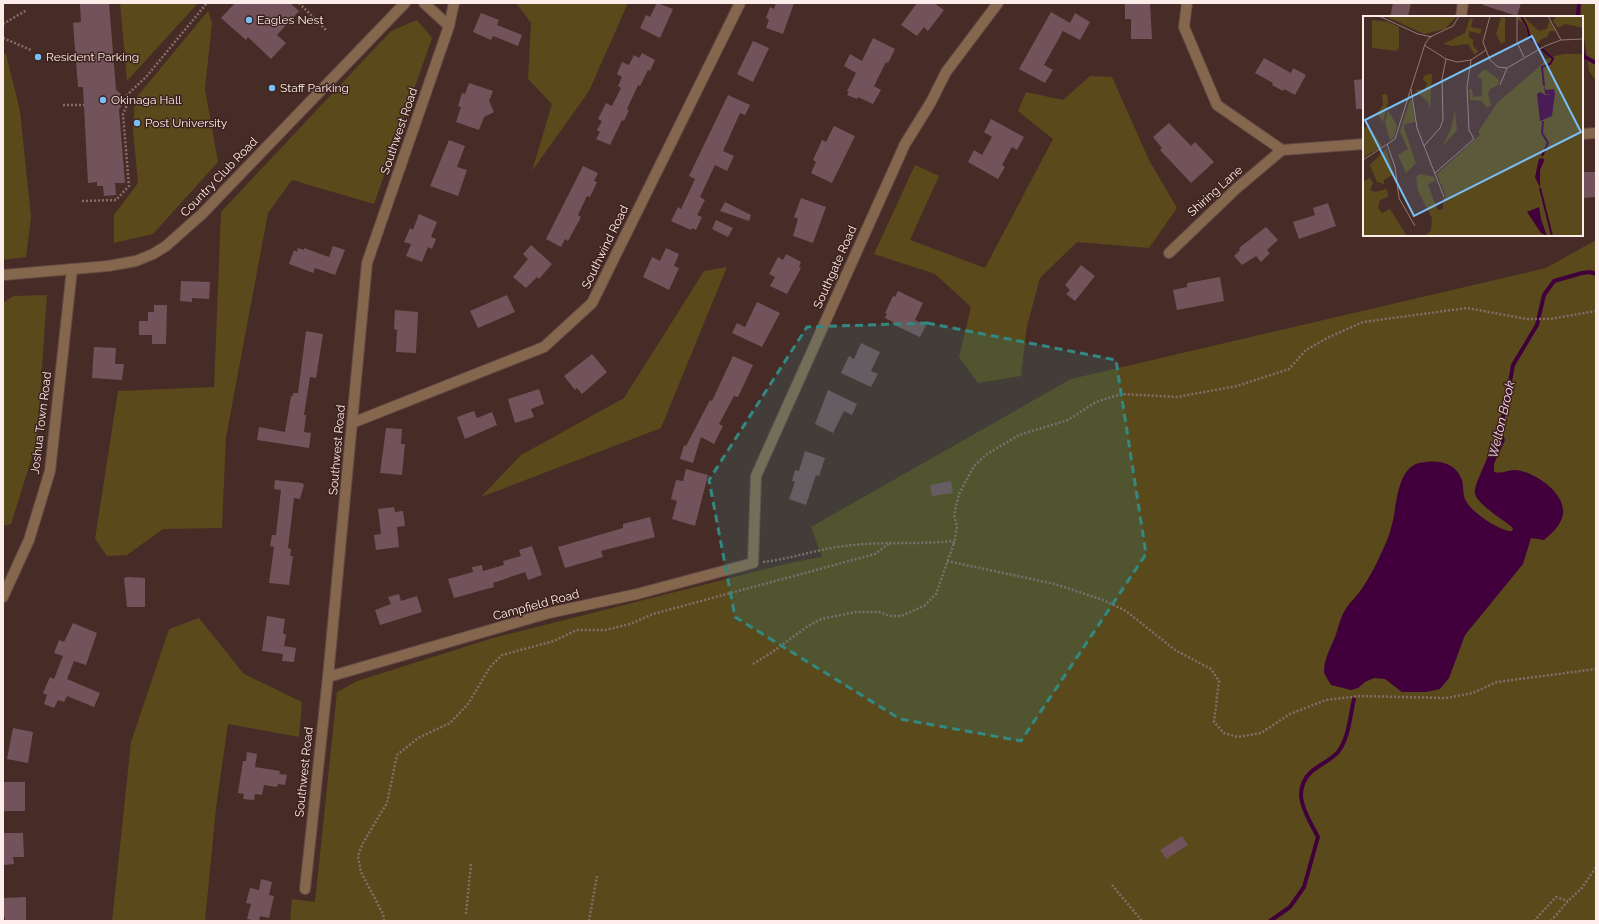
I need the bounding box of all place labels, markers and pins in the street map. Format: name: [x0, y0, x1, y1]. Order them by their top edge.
place label: Eagles Nest: [257, 13, 323, 27]
marker: Eagles Nest: [244, 15, 254, 25]
place label: Resident Parking: [46, 50, 139, 64]
marker: Resident Parking: [33, 52, 43, 62]
place label: Staff Parking: [280, 81, 349, 95]
marker: Staff Parking: [267, 83, 277, 93]
place label: Okinaga Hall: [111, 93, 182, 107]
marker: Okinaga Hall: [98, 95, 108, 105]
place label: Post University: [145, 116, 228, 130]
marker: Post University: [132, 118, 142, 128]

